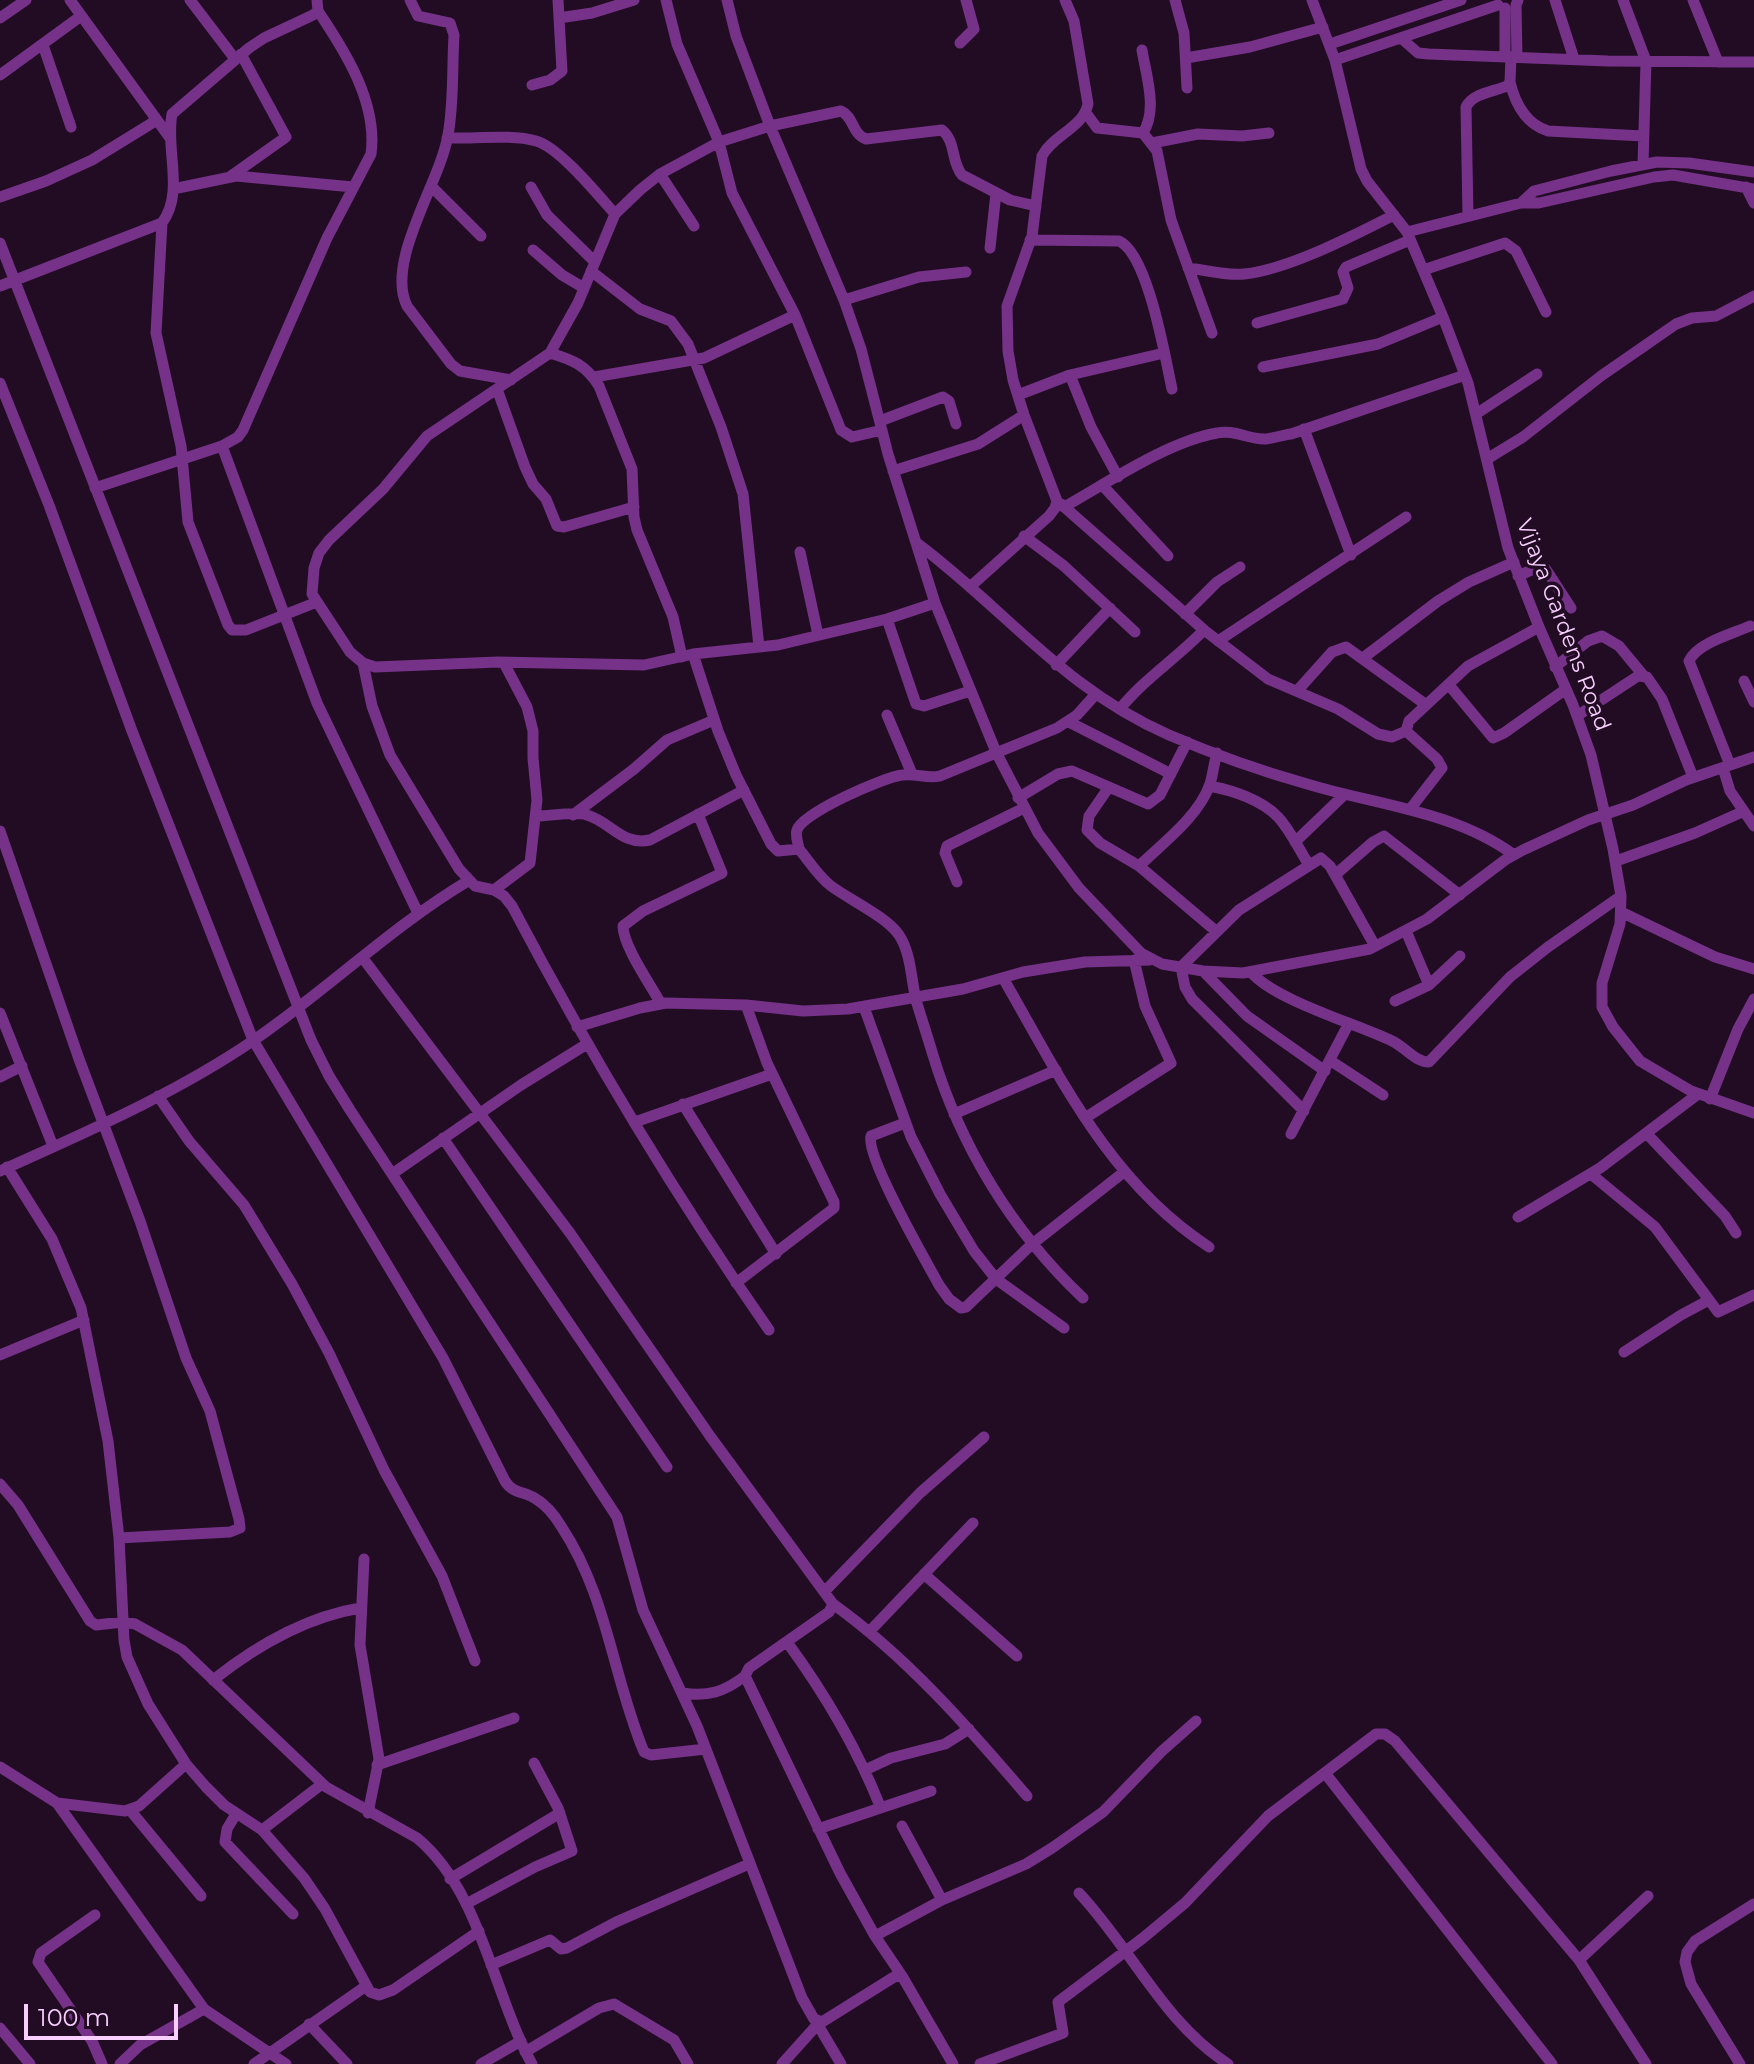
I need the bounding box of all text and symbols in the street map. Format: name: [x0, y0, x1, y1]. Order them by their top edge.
street label: Vijaya Gardens Road: [1510, 515, 1616, 735]
scale bar: [28, 1988, 182, 2038]
text: 100 m: [38, 2003, 110, 2032]

